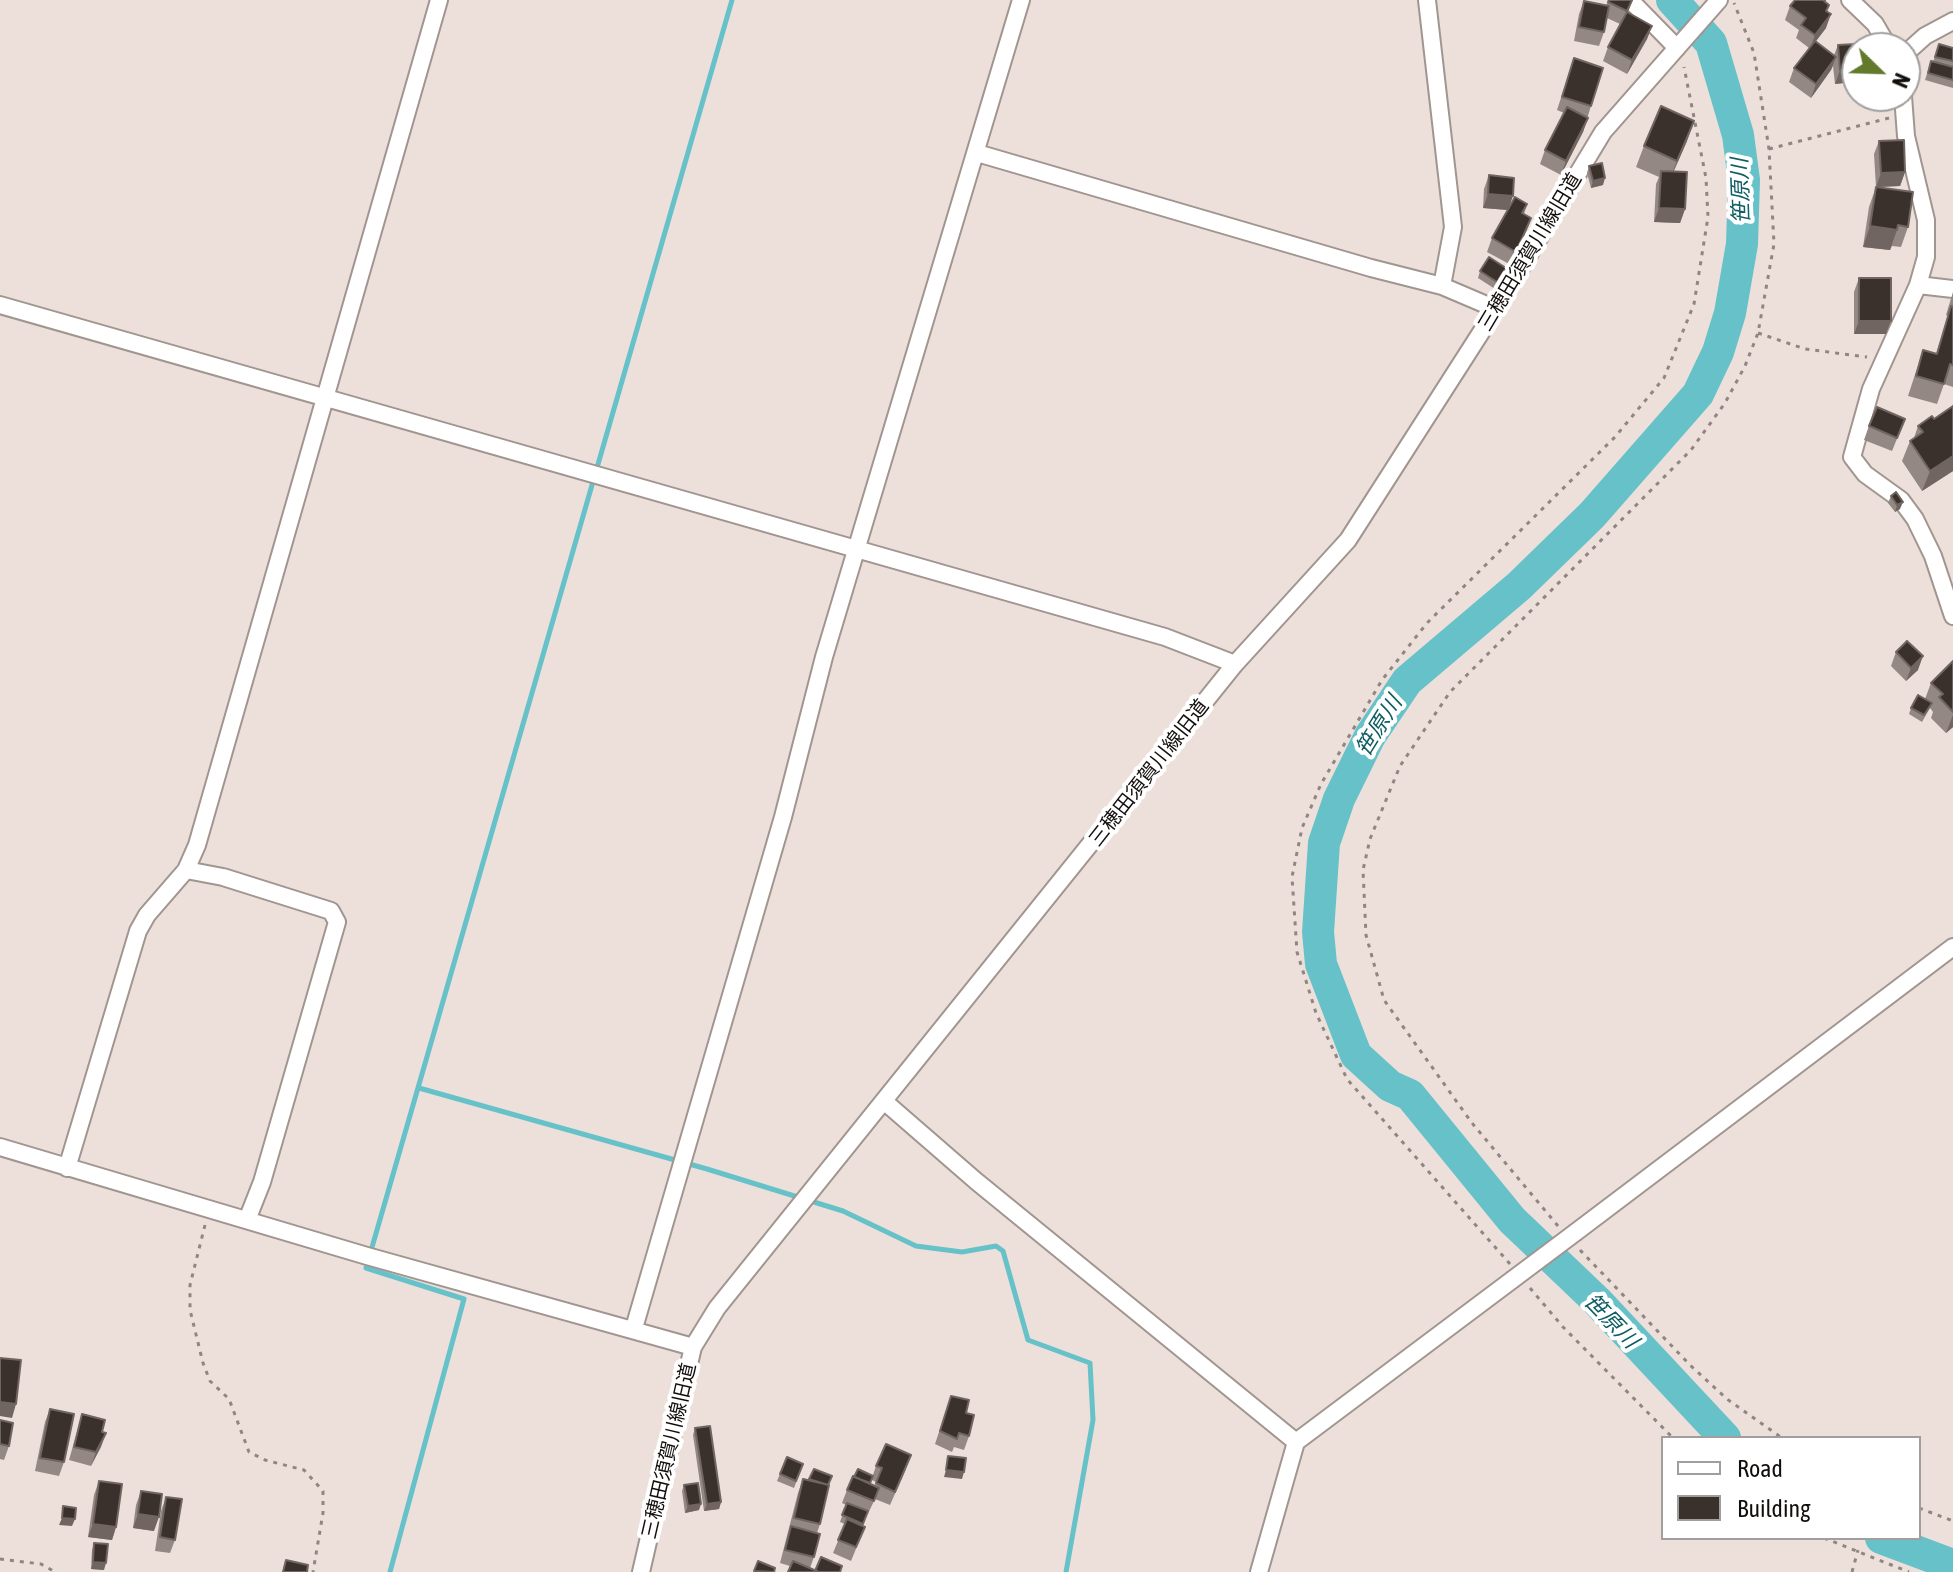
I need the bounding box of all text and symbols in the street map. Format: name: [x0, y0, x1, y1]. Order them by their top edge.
north arrow: [1841, 32, 1921, 112]
text: N: [1887, 70, 1916, 92]
water label: 笹原川: [1727, 158, 1755, 224]
street label: 三穂田須賀川線旧道: [1473, 169, 1587, 335]
water label: 笹原川: [1350, 691, 1408, 761]
street label: 三穂田須賀川線旧道: [1084, 695, 1214, 851]
water label: 笹原川: [1579, 1288, 1643, 1354]
street label: 三穂田須賀川線旧道: [637, 1361, 701, 1541]
legend: [1661, 1436, 1921, 1540]
text: Road: [1737, 1455, 1783, 1482]
text: Building: [1737, 1495, 1810, 1522]

